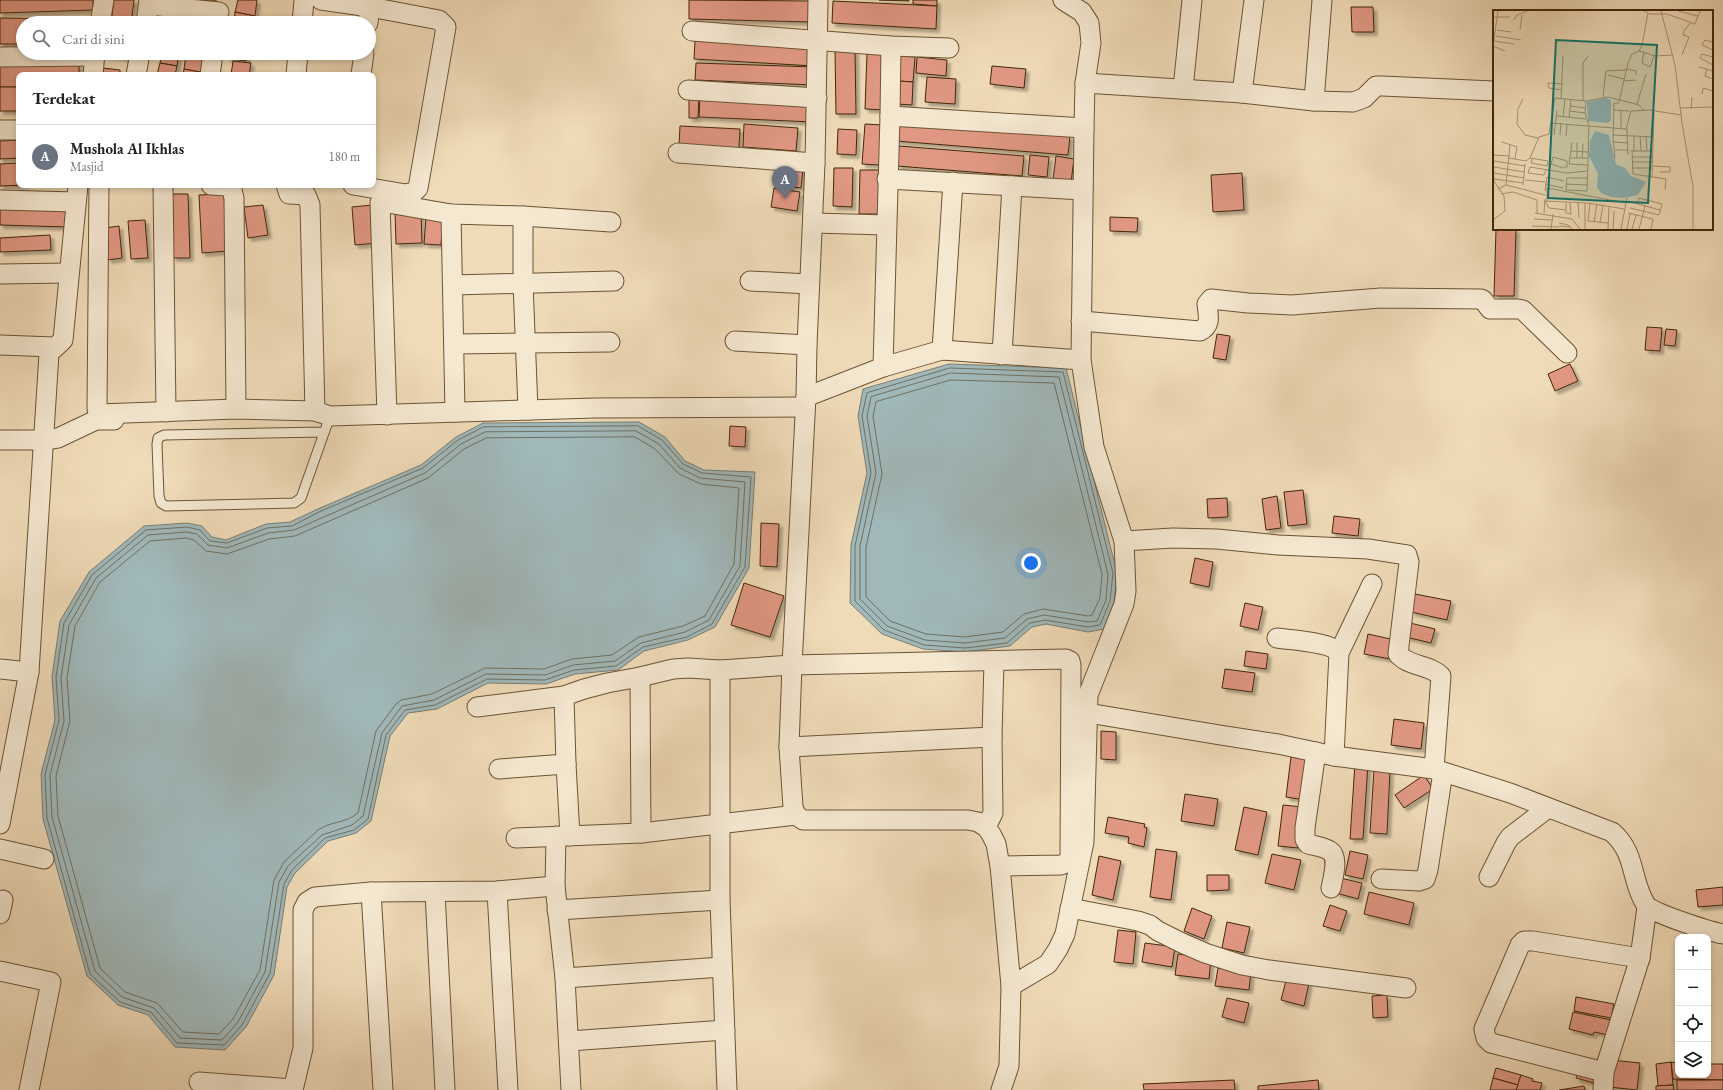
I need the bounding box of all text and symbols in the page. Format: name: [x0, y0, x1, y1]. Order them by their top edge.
inset map: [1493, 10, 1713, 230]
search box: [16, 16, 376, 60]
icon: search: [30, 27, 52, 49]
text: Cari di sini: [62, 29, 125, 48]
text: Terdekat: [32, 87, 95, 109]
text: Mushola Al Ikhlas: [70, 139, 184, 158]
text: A: [40, 148, 50, 165]
text: 180 m: [329, 148, 360, 165]
text: Masjid: [70, 158, 104, 175]
pin: A: [772, 166, 798, 199]
your location: [1021, 553, 1041, 573]
map controls: [1675, 934, 1711, 1078]
button: +: [1675, 934, 1711, 970]
button: −: [1675, 970, 1711, 1006]
button: locate: [1675, 1006, 1711, 1042]
button: layers: [1675, 1042, 1711, 1078]

